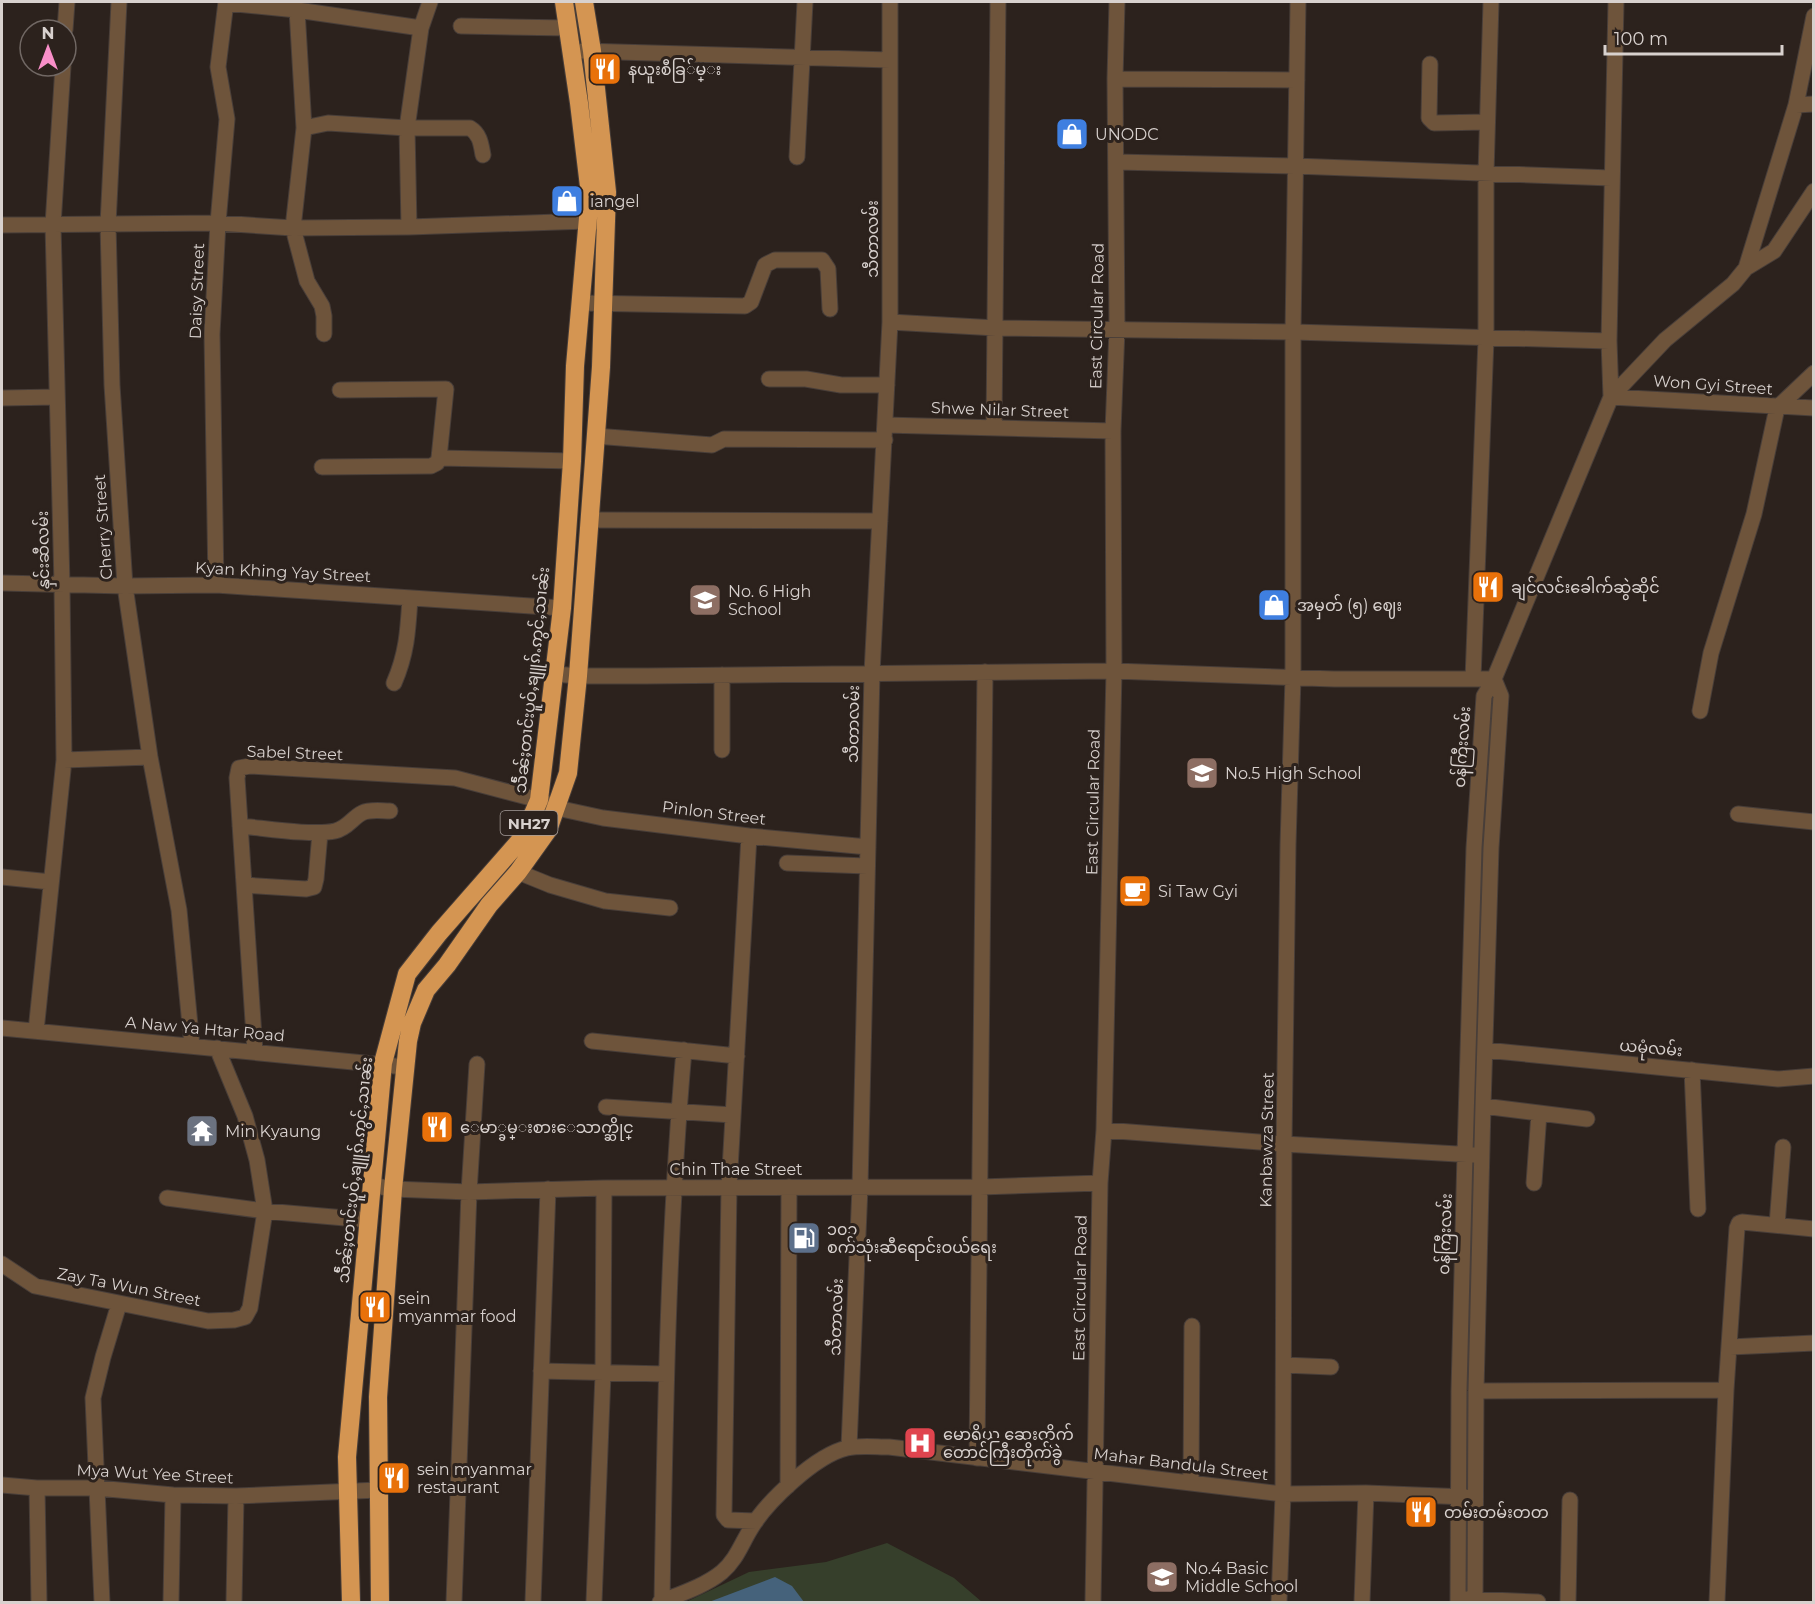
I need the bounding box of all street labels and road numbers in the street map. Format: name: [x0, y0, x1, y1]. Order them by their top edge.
street label: သီတာလမ်း: [861, 200, 882, 278]
street label: Daisy Street: [186, 242, 208, 339]
street label: East Circular Road: [1086, 243, 1108, 389]
street label: Won Gyi Street: [1653, 371, 1774, 399]
street label: Shwe Nilar Street: [931, 398, 1070, 422]
street label: Cherry Street: [90, 473, 116, 580]
street label: နှင်းဆီလမ်း: [31, 511, 58, 589]
street label: Kyan Khing Yay Street: [195, 558, 372, 586]
street label: သဵႅၼ်ႈတၢင်းပူဝ်ႇၶျူၵ်ႉဢွင်ႇသၢၼ်း: [509, 566, 558, 795]
street label: သီတာလမ်း: [841, 685, 863, 763]
street label: ဝန်ကြီးလမ်း: [1448, 706, 1478, 789]
street label: East Circular Road: [1082, 729, 1104, 875]
street label: Sabel Street: [246, 742, 344, 764]
street label: Pinlon Street: [661, 797, 767, 829]
road number: NH27: [500, 811, 558, 835]
street label: A Naw Ya Htar Road: [124, 1013, 286, 1045]
street label: ယမုံလမ်း: [1618, 1034, 1683, 1065]
street label: သဵႅၼ်ႈတၢင်းပူဝ်ႇၶျူၵ်ႉဢွင်ႇသၢၼ်း: [332, 1056, 381, 1285]
street label: Kanbawza Street: [1256, 1072, 1278, 1208]
street label: Chin Thae Street: [669, 1160, 803, 1179]
street label: ဝန်ကြီးလမ်း: [1432, 1193, 1460, 1275]
street label: East Circular Road: [1069, 1215, 1091, 1361]
street label: Zay Ta Wun Street: [55, 1264, 203, 1310]
street label: သီတာလမ်း: [823, 1278, 847, 1356]
street label: Mahar Bandula Street: [1093, 1444, 1270, 1484]
street label: Mya Wut Yee Street: [76, 1460, 234, 1488]

